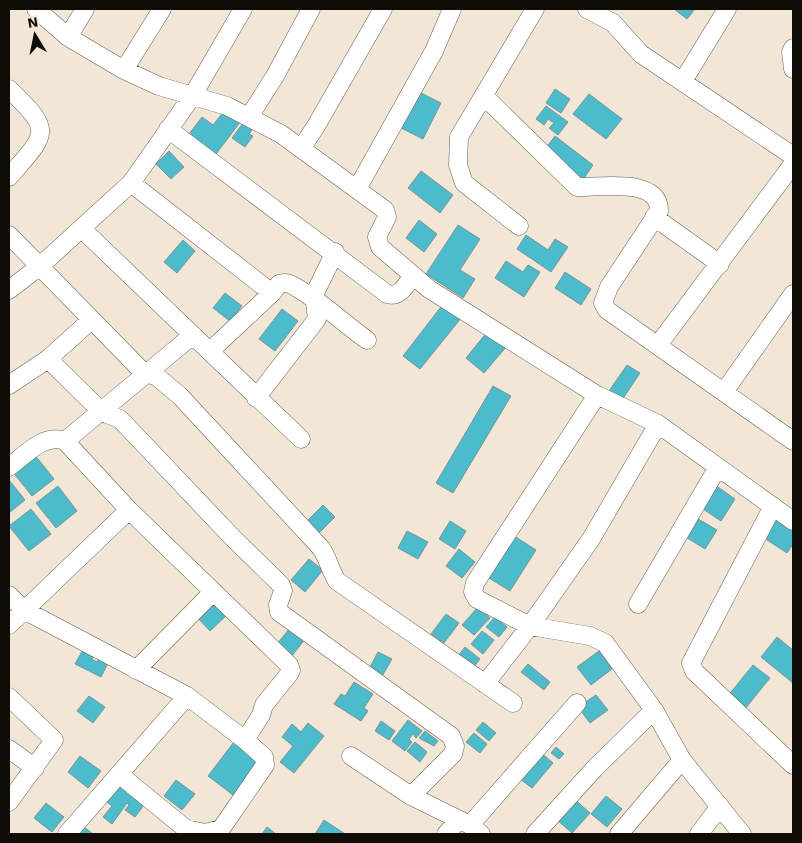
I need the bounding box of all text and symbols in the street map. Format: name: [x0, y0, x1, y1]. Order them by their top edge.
north arrow: [10, 10, 60, 60]
text: N: [26, 13, 39, 31]

